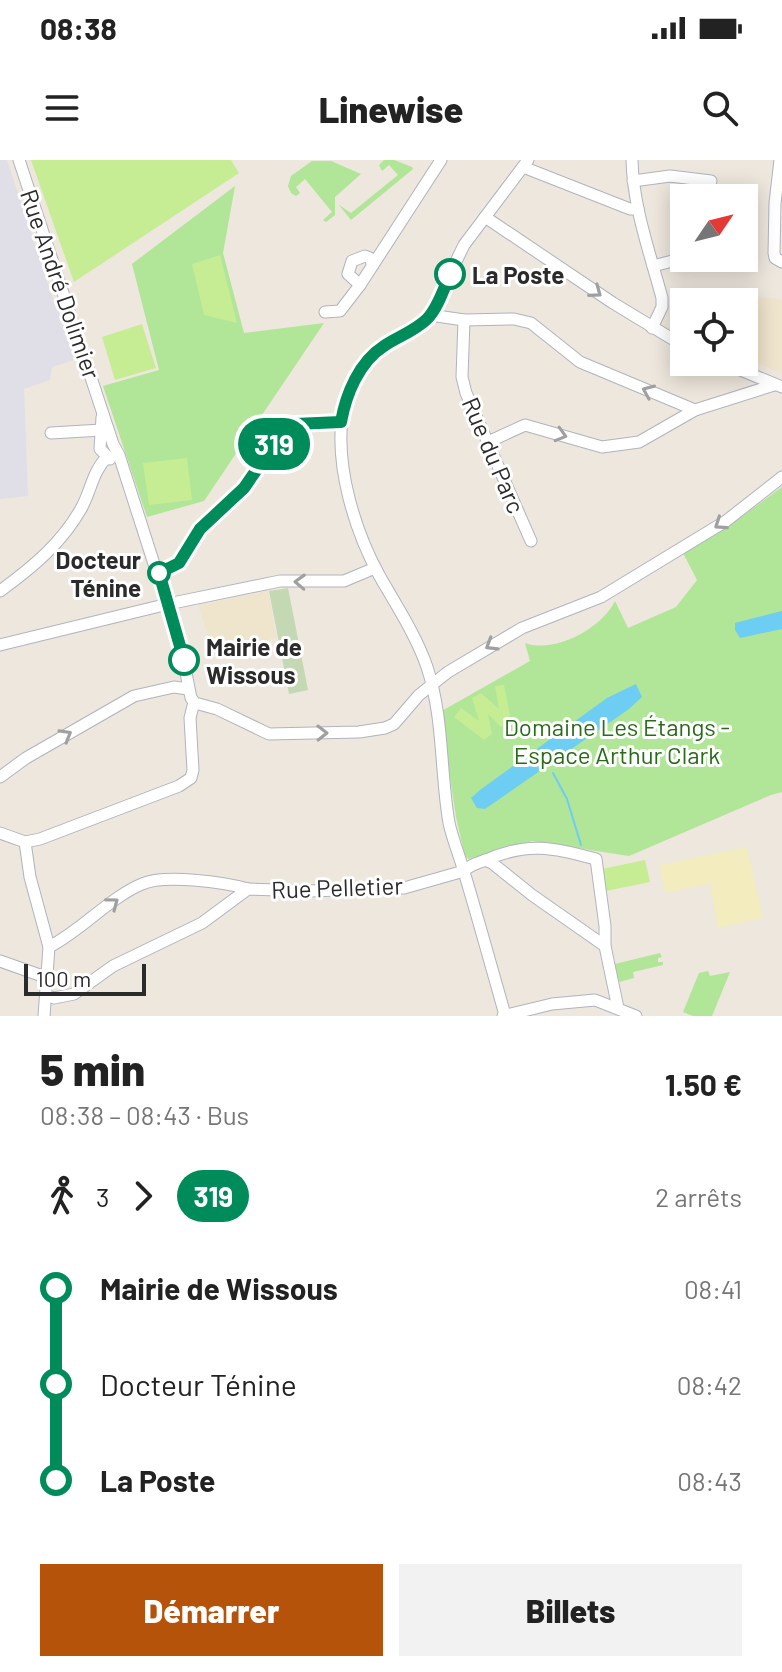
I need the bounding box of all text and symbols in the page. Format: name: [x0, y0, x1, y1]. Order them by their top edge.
text: 08:38: [40, 10, 117, 46]
icon: menu: [40, 86, 84, 130]
icon: search: [698, 86, 742, 130]
text: Linewise: [319, 87, 463, 130]
north arrow: [670, 184, 758, 272]
map controls: [670, 184, 758, 376]
street label: Rue André Dolimier: [15, 185, 107, 383]
marker: La Poste: [435, 259, 465, 289]
place label: La Poste: [472, 260, 564, 289]
one-way arrow: [588, 282, 602, 296]
button: locate: [670, 288, 758, 376]
one-way arrow: [642, 384, 656, 400]
street label: Rue du Parc: [457, 393, 531, 517]
line badge: 319: [228, 418, 320, 470]
one-way arrow: [553, 426, 567, 442]
text: 319: [254, 427, 294, 461]
one-way arrow: [715, 514, 729, 529]
place label: Docteur Ténine: [56, 545, 141, 602]
marker: Docteur Ténine: [148, 562, 170, 584]
one-way arrow: [293, 573, 306, 590]
place label: Mairie de Wissous: [206, 632, 302, 689]
one-way arrow: [485, 635, 500, 651]
marker: Mairie de Wissous: [169, 645, 199, 675]
park label: Domaine Les Étangs - Espace Arthur Clark: [504, 712, 730, 769]
one-way arrow: [316, 725, 329, 742]
one-way arrow: [57, 729, 72, 745]
street label: Rue Pelletier: [271, 870, 404, 904]
one-way arrow: [104, 899, 119, 913]
scale bar: [24, 960, 146, 996]
text: 100 m: [36, 965, 91, 991]
text: 5 min: [40, 1042, 145, 1095]
text: 1.50 €: [665, 1066, 742, 1102]
text: 08:38 – 08:43 · Bus: [40, 1099, 249, 1130]
icon: walk: [40, 1174, 84, 1218]
icon: forward: [121, 1174, 165, 1218]
text: 319: [193, 1179, 233, 1213]
text: 3: [96, 1181, 109, 1212]
text: 2 arrêts: [655, 1181, 742, 1212]
text: Mairie de Wissous: [100, 1270, 338, 1306]
text: 08:41: [684, 1273, 742, 1304]
text: Docteur Ténine: [100, 1366, 297, 1402]
text: 08:42: [677, 1369, 742, 1400]
text: La Poste: [100, 1462, 215, 1498]
text: 08:43: [677, 1465, 742, 1496]
button: Démarrer: [40, 1564, 383, 1656]
button: Billets: [399, 1564, 742, 1656]

